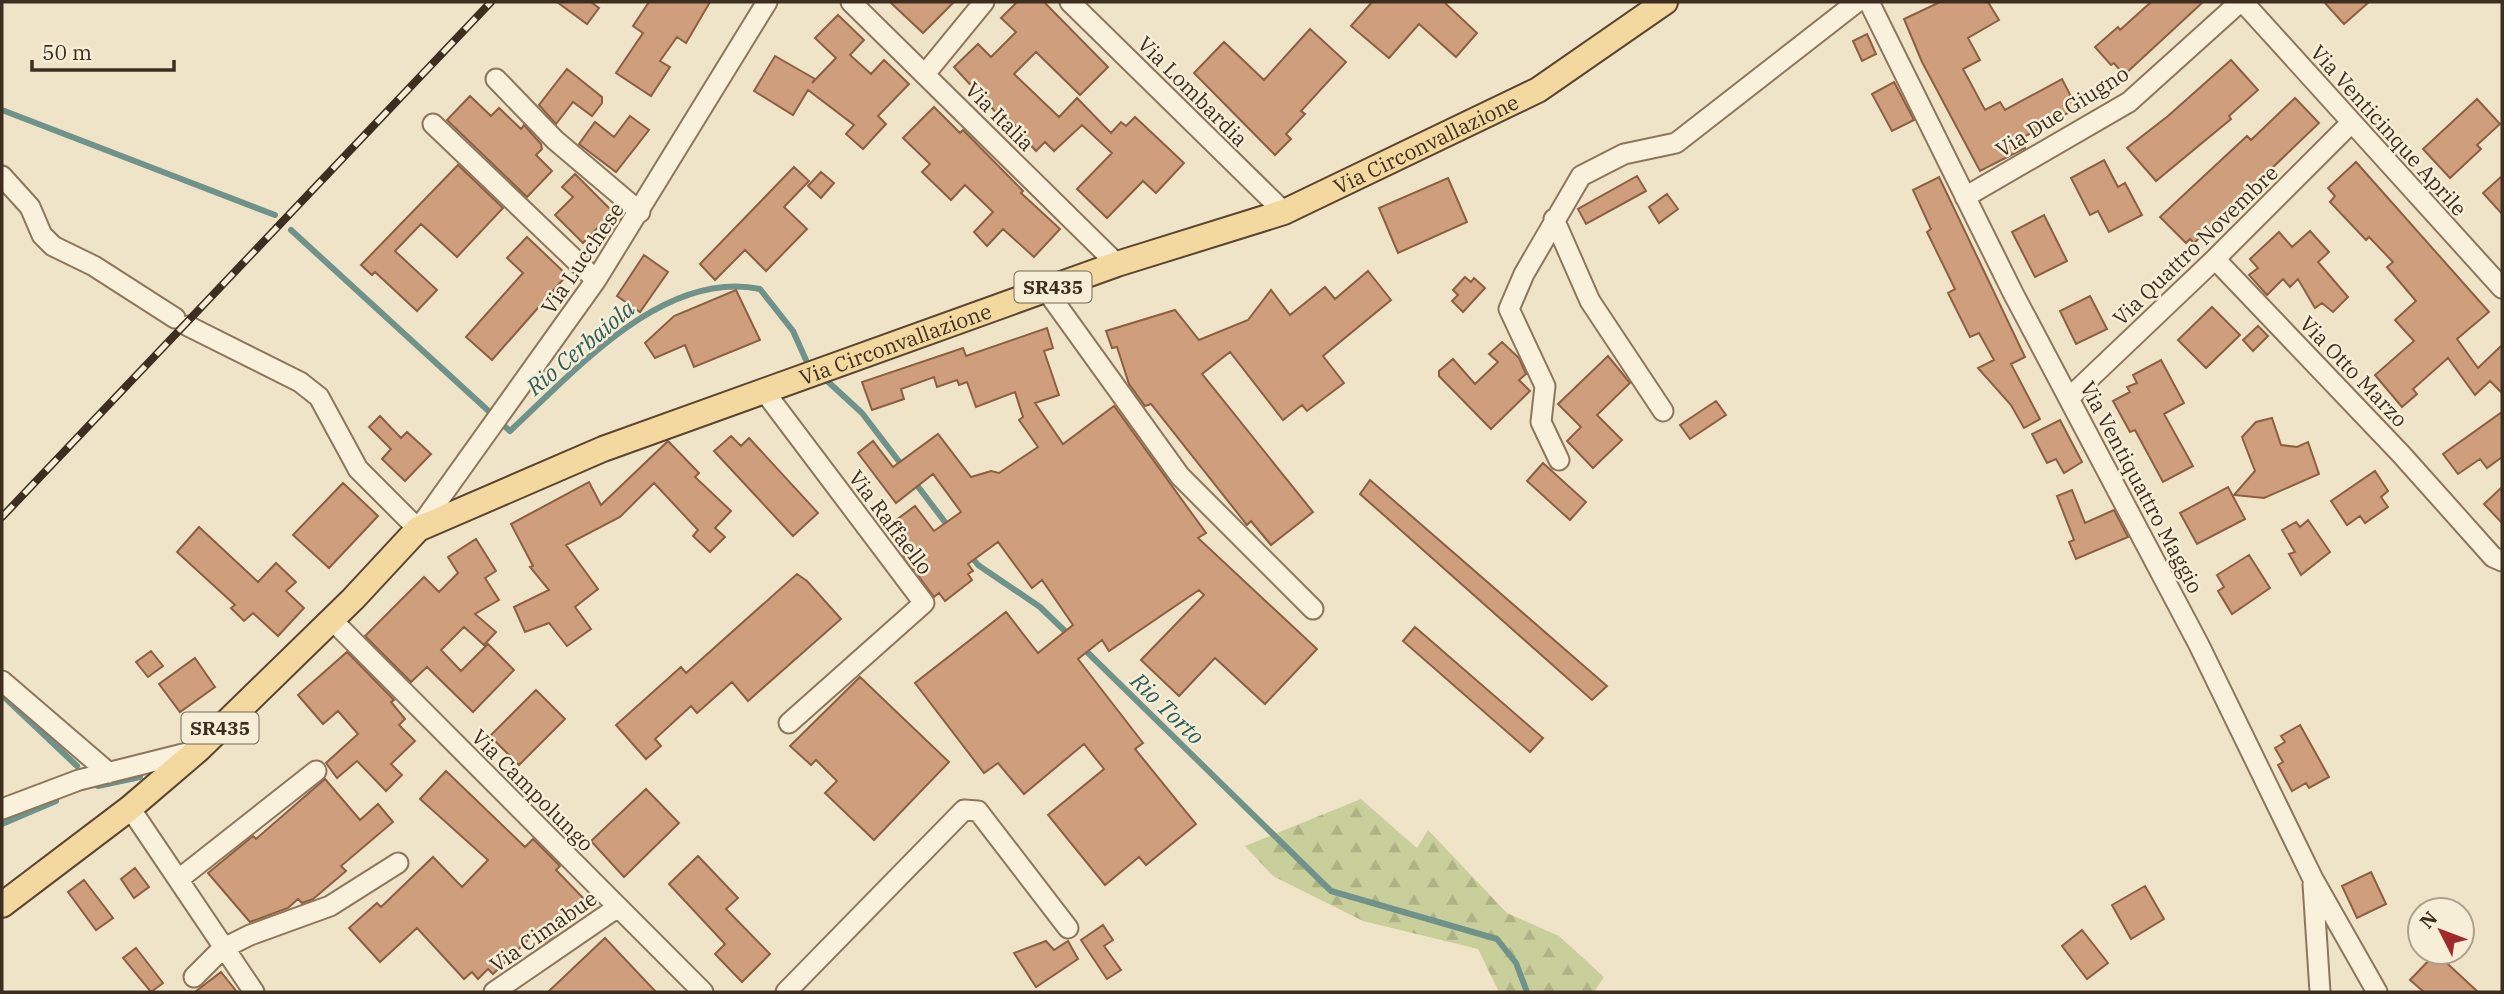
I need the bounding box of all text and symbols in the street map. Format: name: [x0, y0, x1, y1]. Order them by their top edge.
scale bar: [32, 28, 173, 72]
street label: Via Lombardia: [1132, 30, 1254, 152]
text: 50 m: [42, 38, 92, 66]
street label: Via Venticinque Aprile: [2305, 38, 2473, 222]
street label: Via Due Giugno: [1990, 59, 2134, 163]
street label: Via Italia: [959, 75, 1041, 157]
street label: Via Circonvallazione: [1329, 87, 1523, 200]
street label: Via Quattro Novembre: [2106, 159, 2284, 331]
street label: Via Lucchese: [534, 197, 630, 319]
road number: SR435: [1014, 272, 1092, 302]
water label: Rio Cerbaiola: [519, 293, 641, 402]
street label: Via Circonvallazione: [795, 296, 995, 391]
street label: Via Otto Marzo: [2294, 309, 2414, 433]
street label: Via Ventiquattro Maggio: [2074, 376, 2210, 598]
street label: Via Raffaello: [843, 464, 939, 580]
water label: Rio Torto: [1124, 665, 1211, 751]
road number: SR435: [182, 712, 258, 744]
street label: Via Campolungo: [466, 723, 600, 857]
street label: Via Cimabue: [484, 884, 602, 978]
north arrow: [2406, 896, 2476, 966]
text: N: [2414, 906, 2442, 933]

